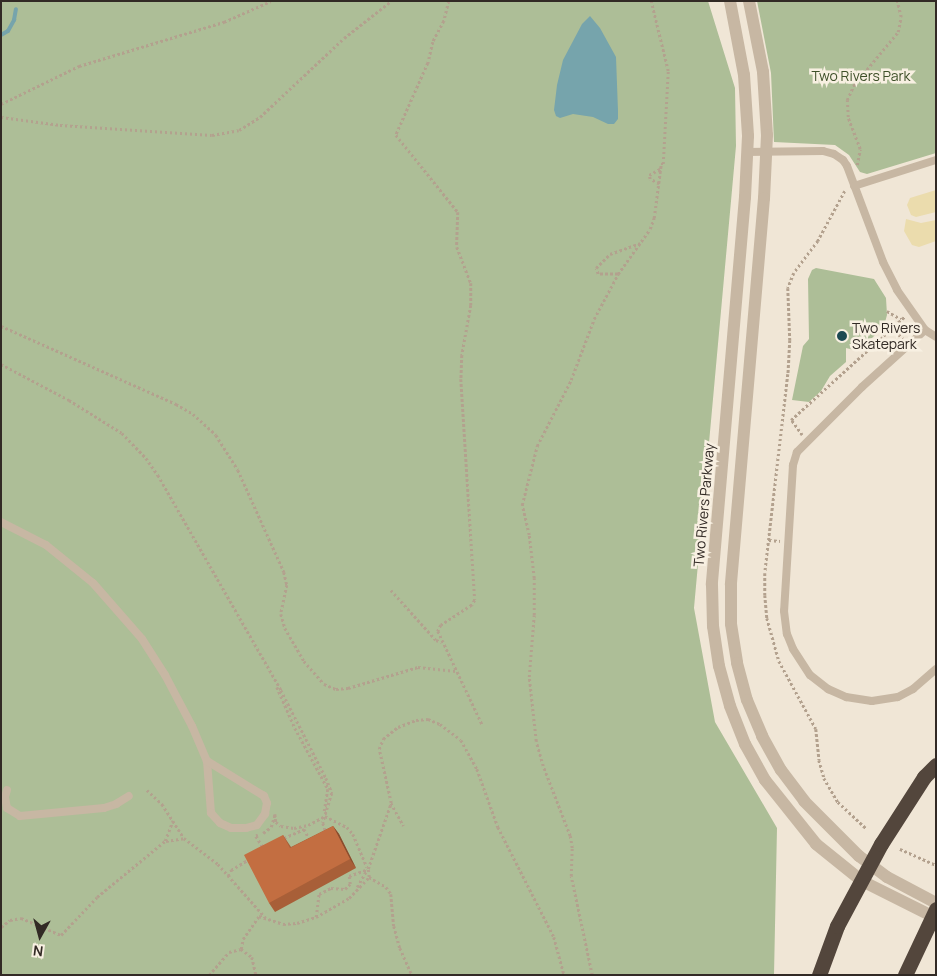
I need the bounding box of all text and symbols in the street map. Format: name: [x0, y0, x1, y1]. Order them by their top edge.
park label: Two Rivers Park: [812, 68, 910, 84]
place label: Two Rivers Skatepark: [852, 320, 920, 352]
marker: Two Rivers Skatepark: [836, 330, 848, 342]
street label: Two Rivers Parkway: [690, 442, 718, 568]
north arrow: [15, 911, 65, 961]
text: N: [32, 941, 44, 961]

